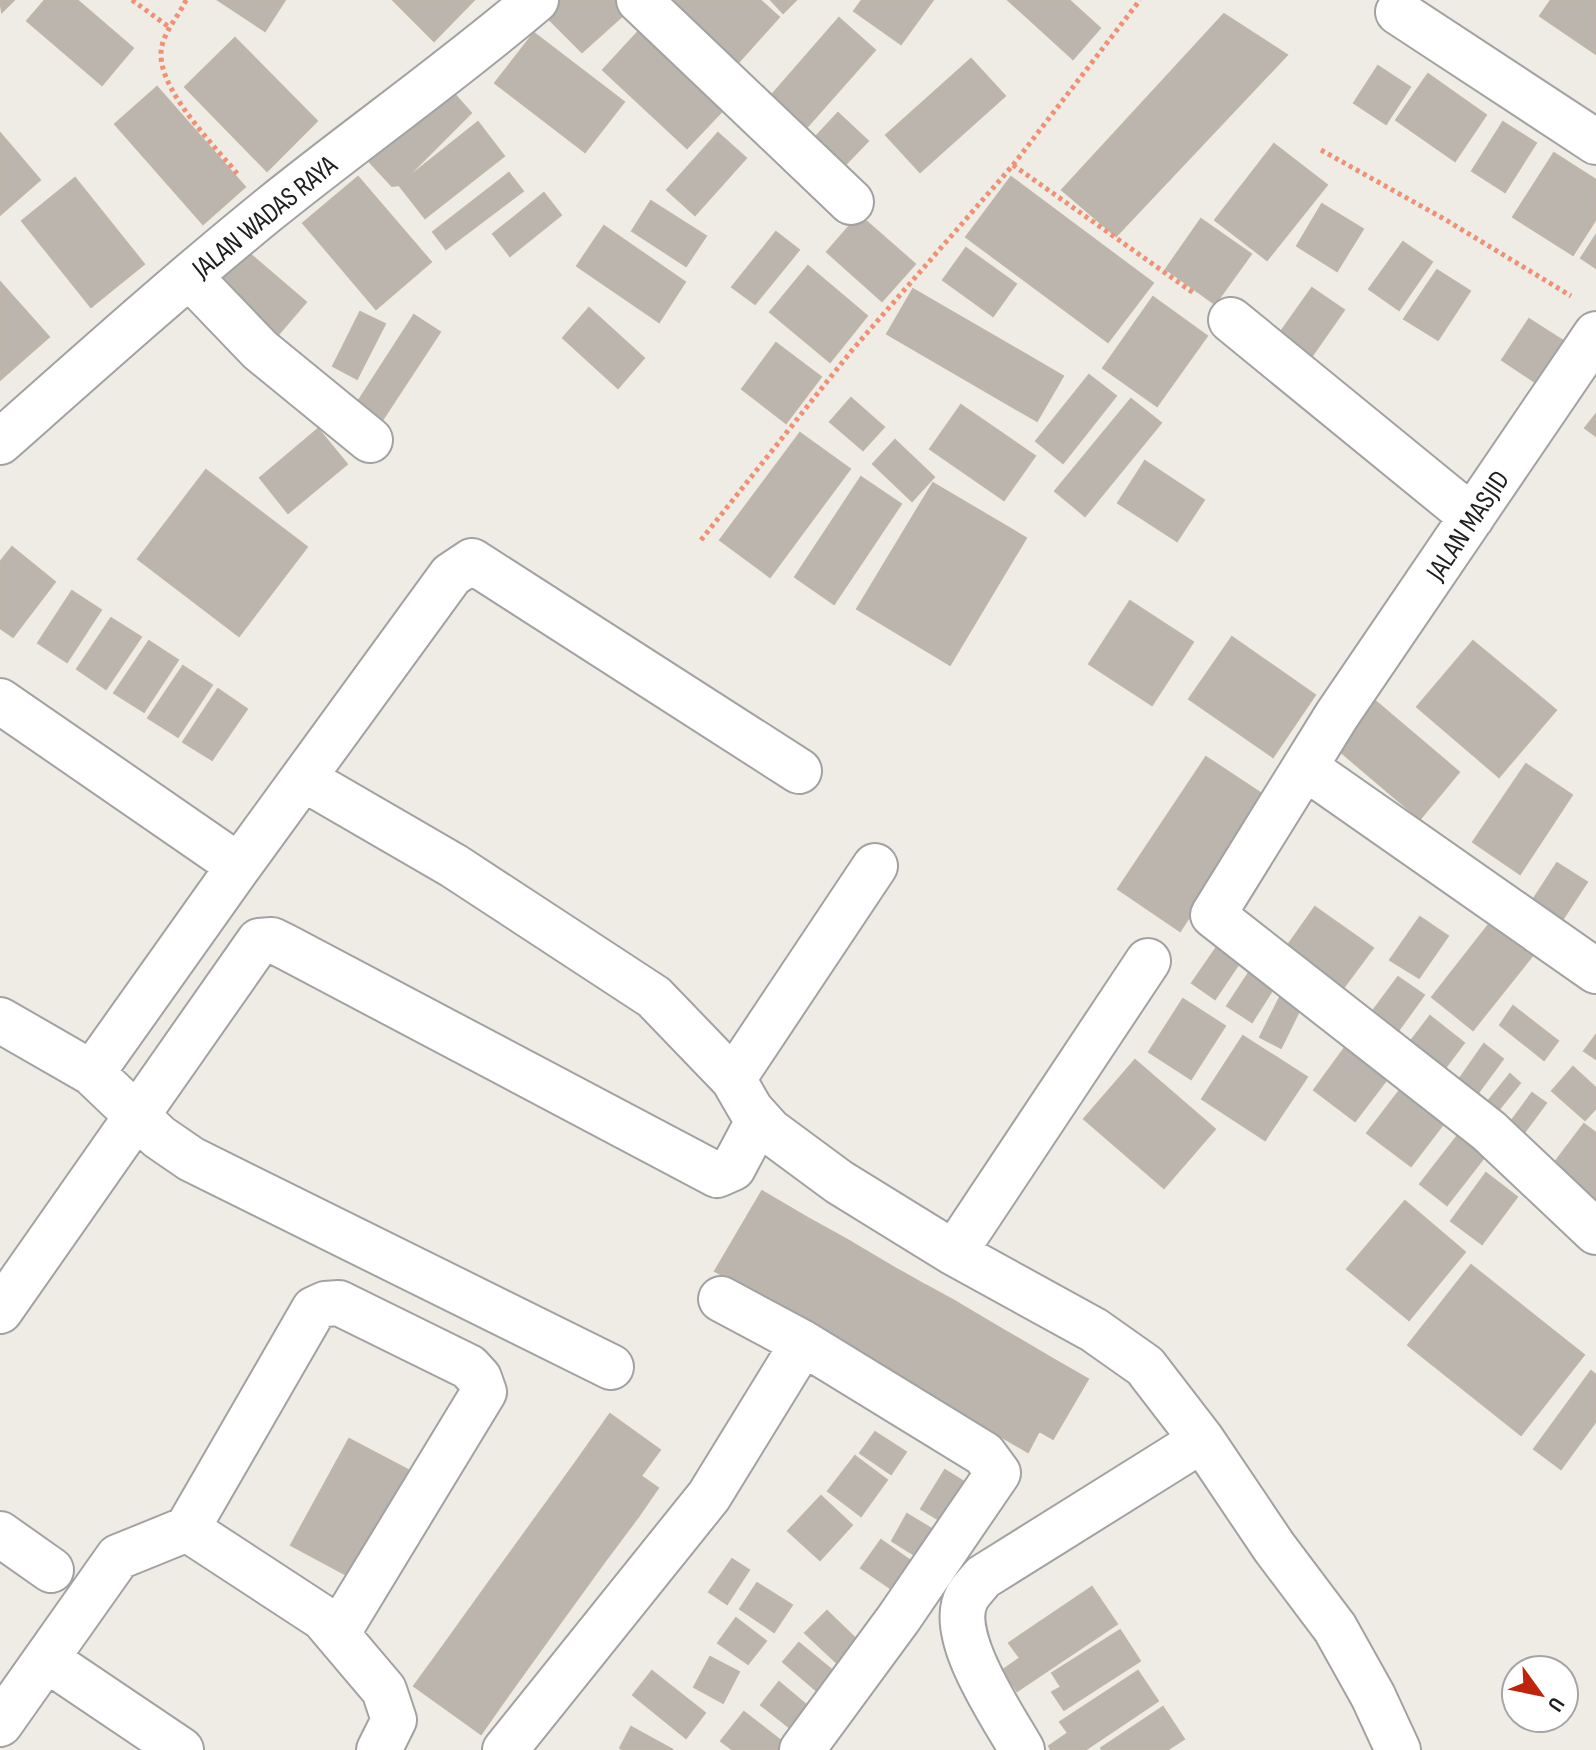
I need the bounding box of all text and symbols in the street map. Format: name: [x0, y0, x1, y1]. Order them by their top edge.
street label: JALAN WADAS RAYA: [185, 148, 345, 286]
street label: JALAN MASJID: [1419, 465, 1517, 588]
north arrow: [1500, 1654, 1580, 1734]
text: U: [1541, 1692, 1570, 1716]

